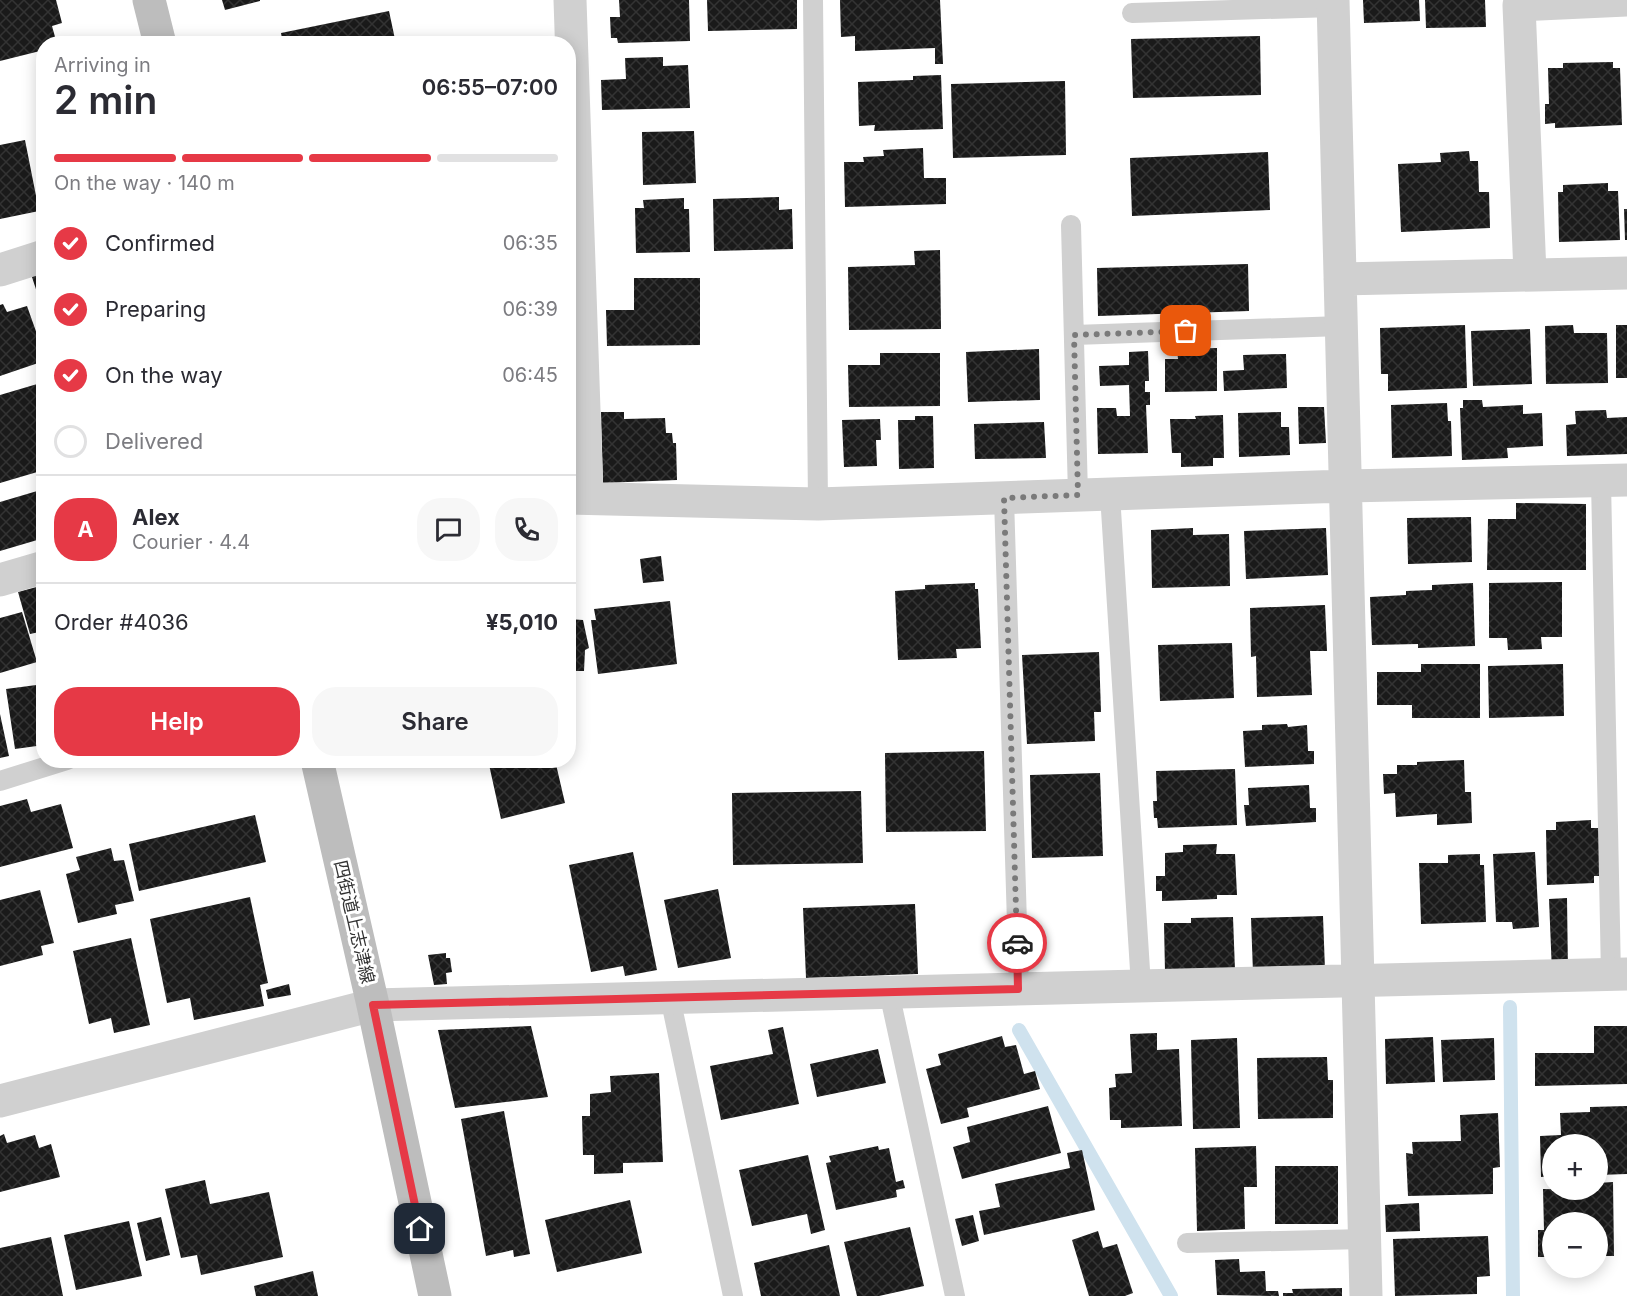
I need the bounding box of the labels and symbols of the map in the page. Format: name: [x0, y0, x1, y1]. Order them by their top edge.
pin: [1160, 305, 1211, 356]
street label: 四街道上志津線: [330, 858, 379, 986]
courier: [987, 913, 1047, 973]
pin: [394, 1203, 445, 1254]

